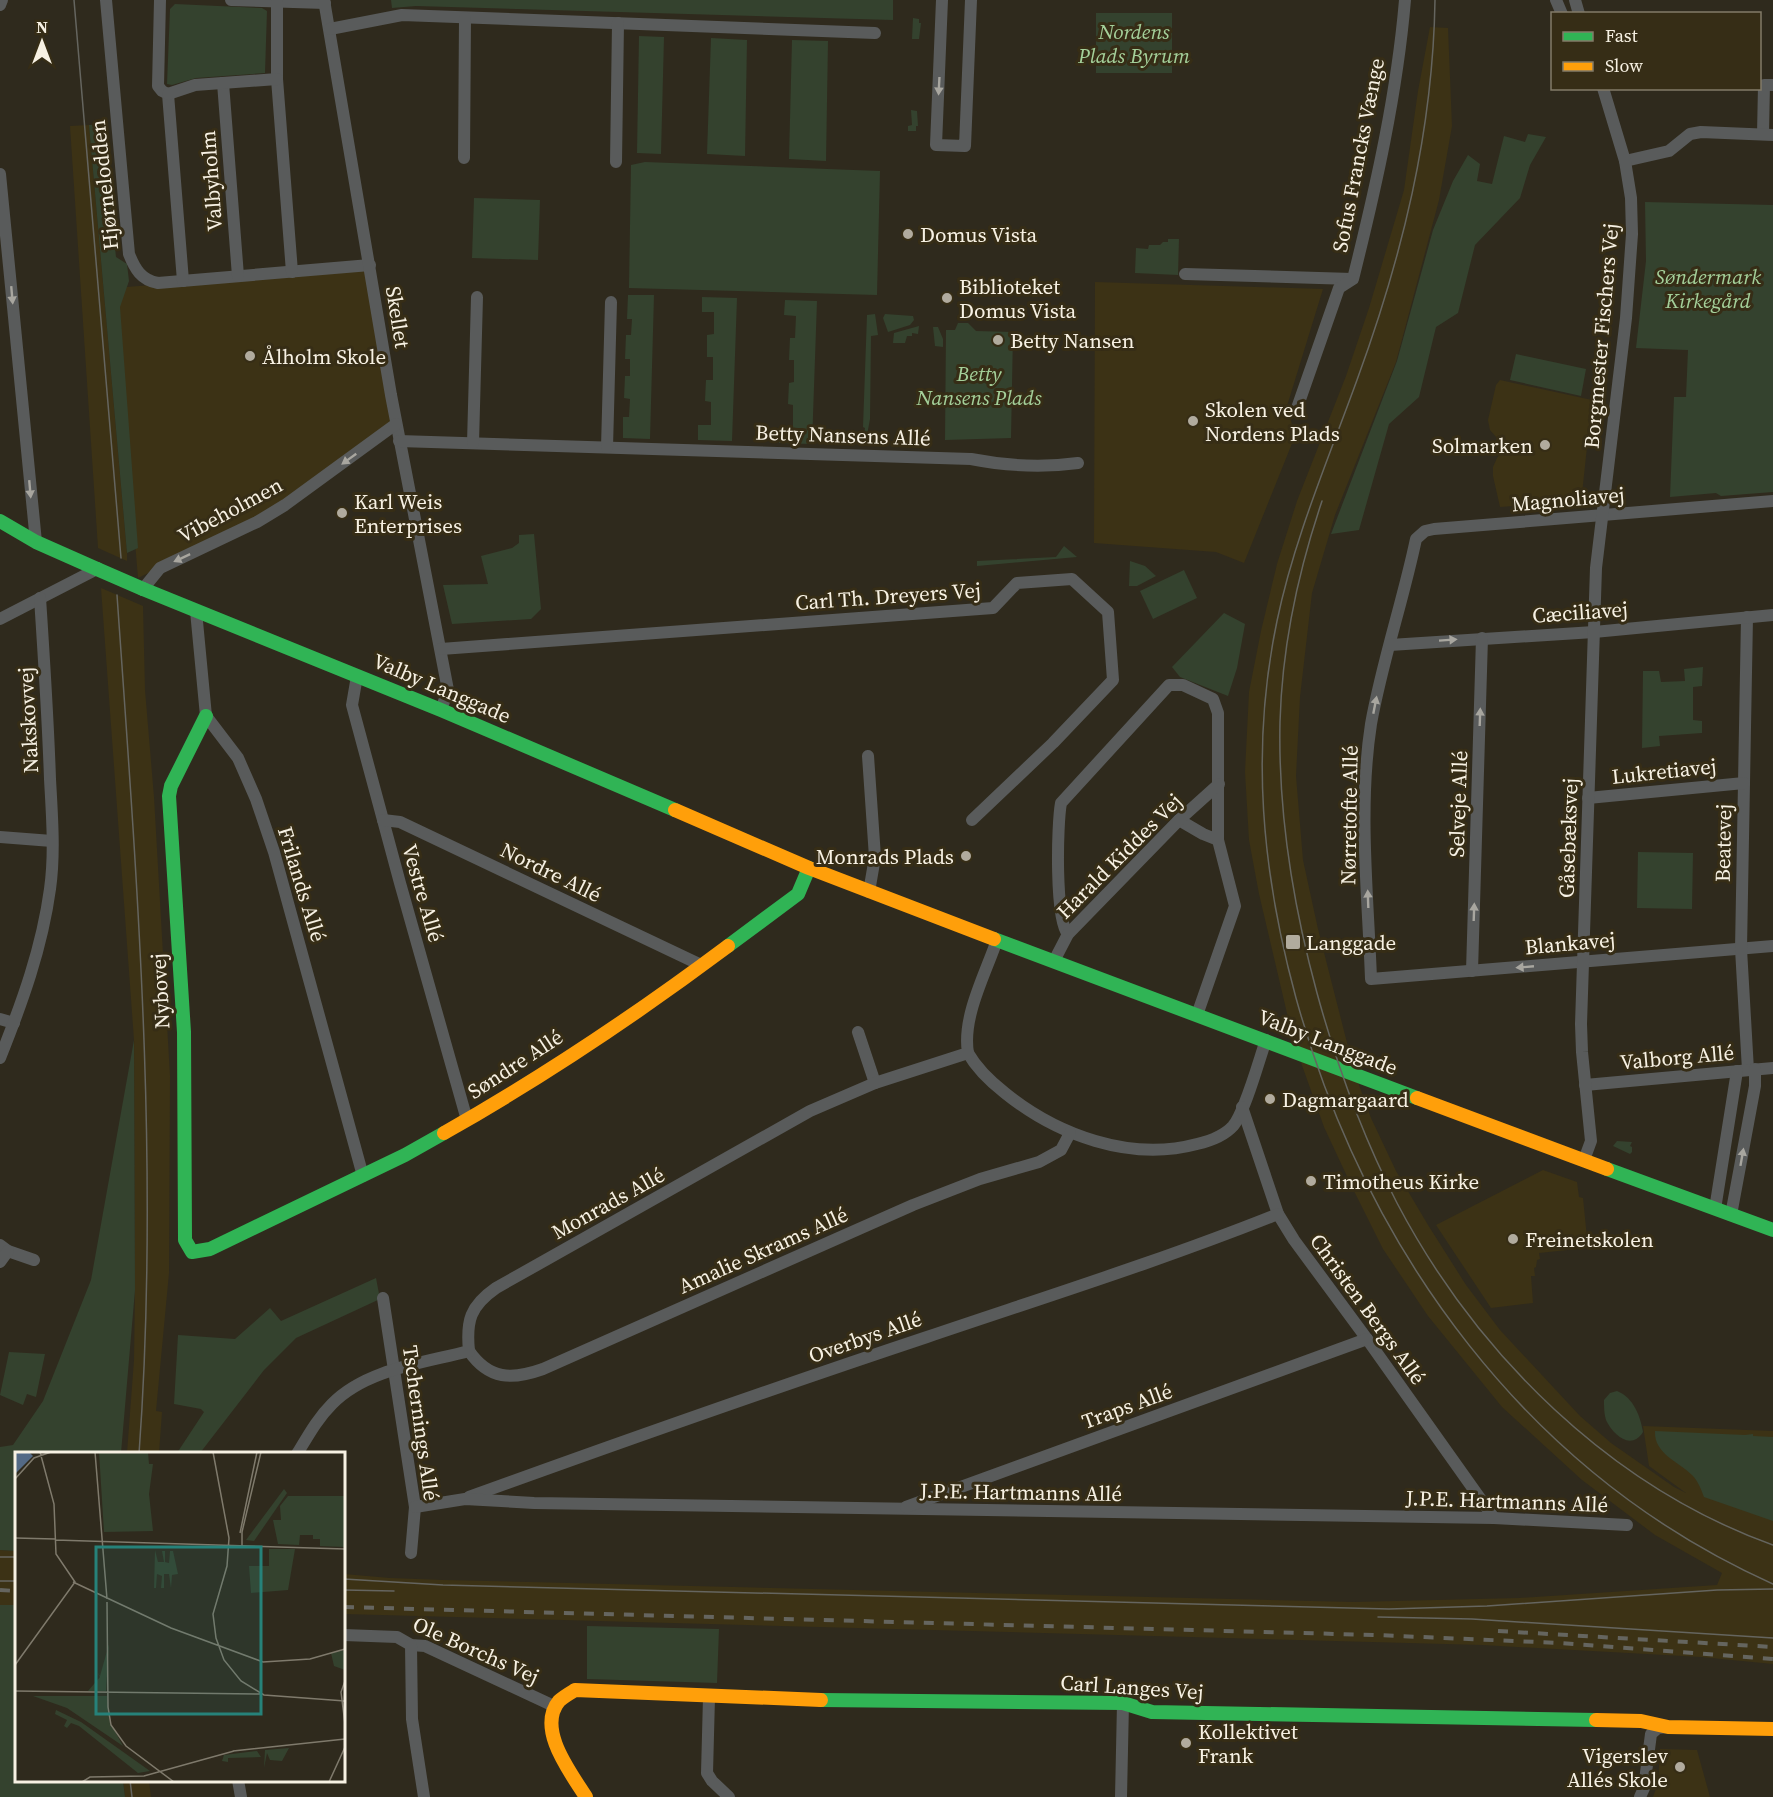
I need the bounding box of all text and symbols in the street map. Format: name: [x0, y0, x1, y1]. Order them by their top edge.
north arrow: [12, 12, 72, 72]
legend: [1551, 12, 1761, 90]
text: N: [36, 16, 48, 38]
park label: Nordens Plads Byrum: [1077, 17, 1190, 70]
text: Fast: [1605, 23, 1638, 48]
text: Slow: [1605, 53, 1643, 78]
street label: Sofus Francks Vænge: [1325, 55, 1391, 255]
one-way arrow: [935, 76, 944, 95]
street label: Hjørnelodden: [83, 118, 125, 252]
street label: Valbyholm: [193, 130, 229, 232]
place label: Domus Vista: [920, 220, 1038, 249]
street label: Borgmester Fischers Vej: [1577, 222, 1625, 450]
marker: Domus Vista: [901, 227, 915, 241]
park label: Søndermark Kirkegård: [1655, 262, 1761, 315]
place label: Biblioteket Domus Vista: [959, 272, 1077, 325]
street label: Skellet: [379, 284, 417, 350]
one-way arrow: [7, 286, 16, 305]
marker: Biblioteket Domus Vista: [940, 291, 954, 305]
place label: Betty Nansen: [1010, 326, 1135, 355]
marker: Betty Nansen: [991, 333, 1005, 347]
place label: Ålholm Skole: [262, 342, 386, 371]
marker: Ålholm Skole: [243, 349, 257, 363]
park label: Betty Nansens Plads: [916, 359, 1042, 412]
place label: Skolen ved Nordens Plads: [1205, 395, 1340, 448]
marker: Skolen ved Nordens Plads: [1186, 414, 1200, 428]
street label: Betty Nansens Allé: [755, 417, 931, 453]
place label: Solmarken: [1432, 431, 1533, 460]
marker: Solmarken: [1538, 438, 1552, 452]
one-way arrow: [341, 452, 356, 464]
street label: Vibeholmen: [172, 470, 288, 550]
one-way arrow: [25, 480, 35, 499]
street label: Magnoliavej: [1510, 480, 1626, 518]
place label: Karl Weis Enterprises: [354, 487, 462, 540]
marker: Karl Weis Enterprises: [335, 506, 349, 520]
one-way arrow: [173, 553, 190, 562]
street label: Carl Th. Dreyers Vej: [794, 575, 982, 617]
street label: Cæciliavej: [1531, 594, 1629, 630]
one-way arrow: [1439, 636, 1458, 645]
street label: Valby Langgade: [369, 646, 515, 730]
street label: Nakskovvej: [11, 666, 45, 774]
one-way arrow: [1371, 696, 1380, 715]
one-way arrow: [1475, 708, 1484, 727]
street label: Nørretofte Allé: [1333, 745, 1365, 885]
street label: Selveje Allé: [1442, 750, 1474, 858]
street label: Lukretiavej: [1610, 751, 1718, 791]
street label: Gåsebæksvej: [1551, 777, 1585, 899]
street label: Harald Kiddes Vej: [1050, 787, 1188, 925]
street label: Beatevej: [1708, 804, 1738, 882]
street label: Frilands Allé: [271, 823, 333, 945]
street label: Nordre Allé: [496, 835, 606, 909]
street label: Vestre Allé: [395, 841, 451, 945]
place label: Monrads Plads: [816, 842, 954, 871]
marker: Monrads Plads: [959, 849, 973, 863]
one-way arrow: [1363, 890, 1372, 909]
one-way arrow: [1469, 903, 1479, 922]
street label: Blankavej: [1523, 925, 1617, 961]
place label: Langgade: [1306, 928, 1396, 957]
marker: Langgade: [1284, 933, 1302, 951]
street label: Nybovej: [144, 952, 176, 1030]
one-way arrow: [1515, 962, 1534, 971]
street label: Valby Langgade: [1254, 1002, 1402, 1082]
street label: Søndre Allé: [462, 1022, 568, 1106]
street label: Valborg Allé: [1619, 1038, 1735, 1076]
place label: Dagmargaard: [1282, 1085, 1409, 1114]
marker: Dagmargaard: [1263, 1092, 1277, 1106]
one-way arrow: [1738, 1148, 1747, 1167]
street label: Monrads Allé: [546, 1160, 670, 1246]
place label: Timotheus Kirke: [1323, 1167, 1479, 1196]
marker: Timotheus Kirke: [1304, 1174, 1318, 1188]
street label: Amalie Skrams Allé: [673, 1200, 853, 1300]
place label: Freinetskolen: [1525, 1225, 1654, 1254]
street label: Christen Bergs Allé: [1303, 1228, 1433, 1390]
marker: Freinetskolen: [1506, 1232, 1520, 1246]
street label: Overbys Allé: [804, 1304, 926, 1370]
street label: Tschernings Allé: [396, 1343, 446, 1503]
street label: Traps Allé: [1078, 1376, 1176, 1436]
inset map: [15, 1452, 345, 1782]
street label: J.P.E. Hartmanns Allé: [919, 1476, 1122, 1508]
street label: J.P.E. Hartmanns Allé: [1404, 1483, 1609, 1519]
street label: Ole Borchs Vej: [408, 1609, 544, 1691]
street label: Carl Langes Vej: [1059, 1668, 1205, 1706]
place label: Kollektivet Frank: [1198, 1717, 1298, 1770]
marker: Kollektivet Frank: [1179, 1736, 1193, 1750]
place label: Vigerslev Allés Skole: [1567, 1741, 1668, 1794]
marker: Vigerslev Allés Skole: [1673, 1760, 1687, 1774]

